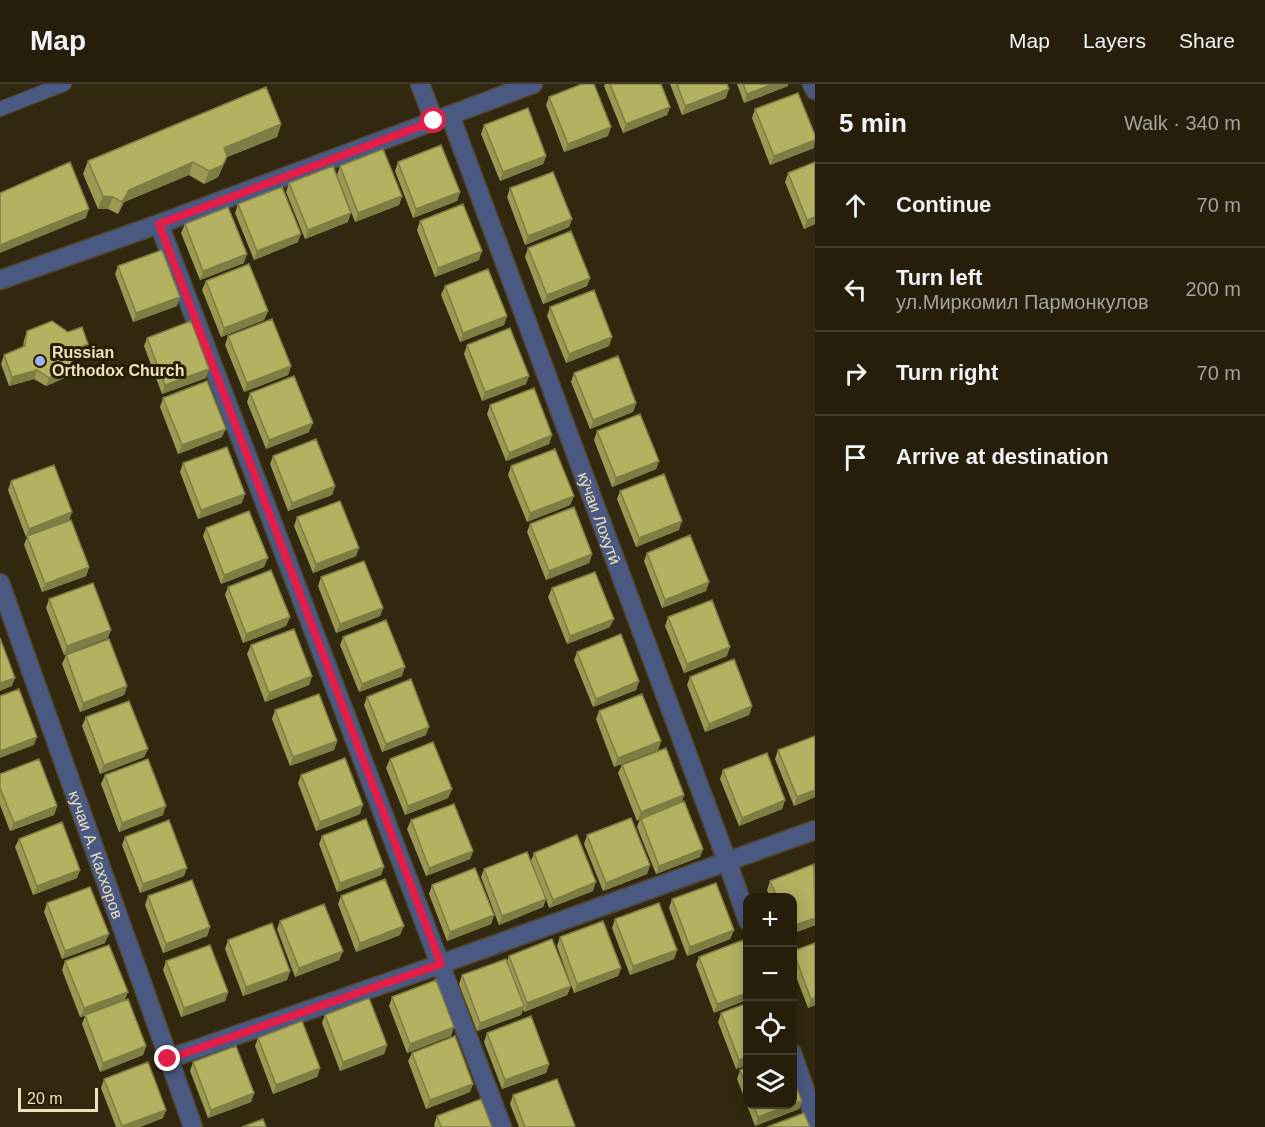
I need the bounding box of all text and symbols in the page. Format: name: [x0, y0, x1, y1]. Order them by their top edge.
text: Map: [30, 25, 86, 56]
text: Map: [1009, 29, 1050, 52]
text: Layers: [1083, 29, 1146, 52]
text: Share: [1179, 29, 1235, 52]
route start: [420, 107, 446, 133]
text: 5 min: [839, 108, 907, 138]
text: Walk · 340 m: [1124, 112, 1241, 134]
icon: ahead: [839, 189, 872, 222]
text: Continue: [896, 192, 991, 217]
text: 70 m: [1197, 194, 1241, 216]
text: Turn left: [896, 265, 982, 290]
icon: left: [839, 273, 872, 306]
text: 200 m: [1185, 278, 1241, 300]
text: ул.Миркомил Пармонкулов: [896, 291, 1149, 313]
place label: Russian Orthodox Church: [52, 344, 184, 379]
marker: Russian Orthodox Church: [33, 354, 47, 368]
icon: right: [839, 357, 872, 390]
text: Turn right: [896, 360, 998, 385]
text: 70 m: [1197, 362, 1241, 384]
icon: arrive: [839, 441, 872, 474]
text: Arrive at destination: [896, 444, 1109, 469]
street label: кӯчаи Лохутӣ: [574, 470, 624, 567]
street label: кучаи А. Каххоров: [65, 788, 126, 921]
map controls: [743, 893, 797, 1109]
button: +: [743, 893, 797, 947]
button: −: [743, 947, 797, 1001]
button: locate: [743, 1001, 797, 1055]
route end: [154, 1045, 180, 1071]
button: layers: [743, 1055, 797, 1109]
scale bar: [18, 1085, 98, 1112]
text: 20 m: [27, 1090, 63, 1107]

